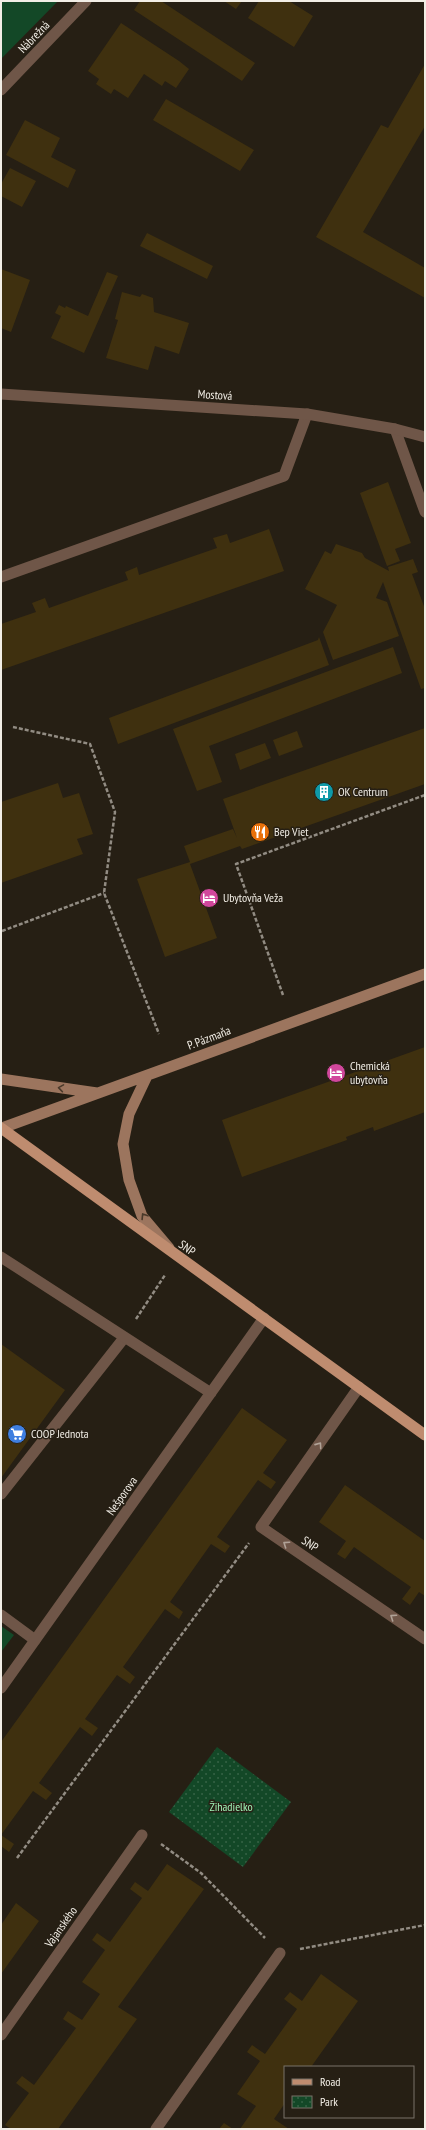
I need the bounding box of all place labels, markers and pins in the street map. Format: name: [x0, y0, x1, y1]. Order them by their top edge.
building icon: OK Centrum: [313, 781, 335, 803]
place label: OK Centrum: [338, 784, 388, 799]
restaurant icon: Bep Viet: [249, 821, 271, 843]
place label: Bep Viet: [274, 824, 309, 839]
hotel icon: Ubytovňa Veža: [198, 887, 220, 909]
place label: Ubytovňa Veža: [223, 890, 283, 905]
place label: Chemická ubytovňa: [350, 1058, 390, 1087]
hotel icon: Chemická ubytovňa: [325, 1062, 347, 1084]
supermarket icon: COOP Jednota: [6, 1423, 28, 1445]
place label: COOP Jednota: [31, 1426, 89, 1441]

